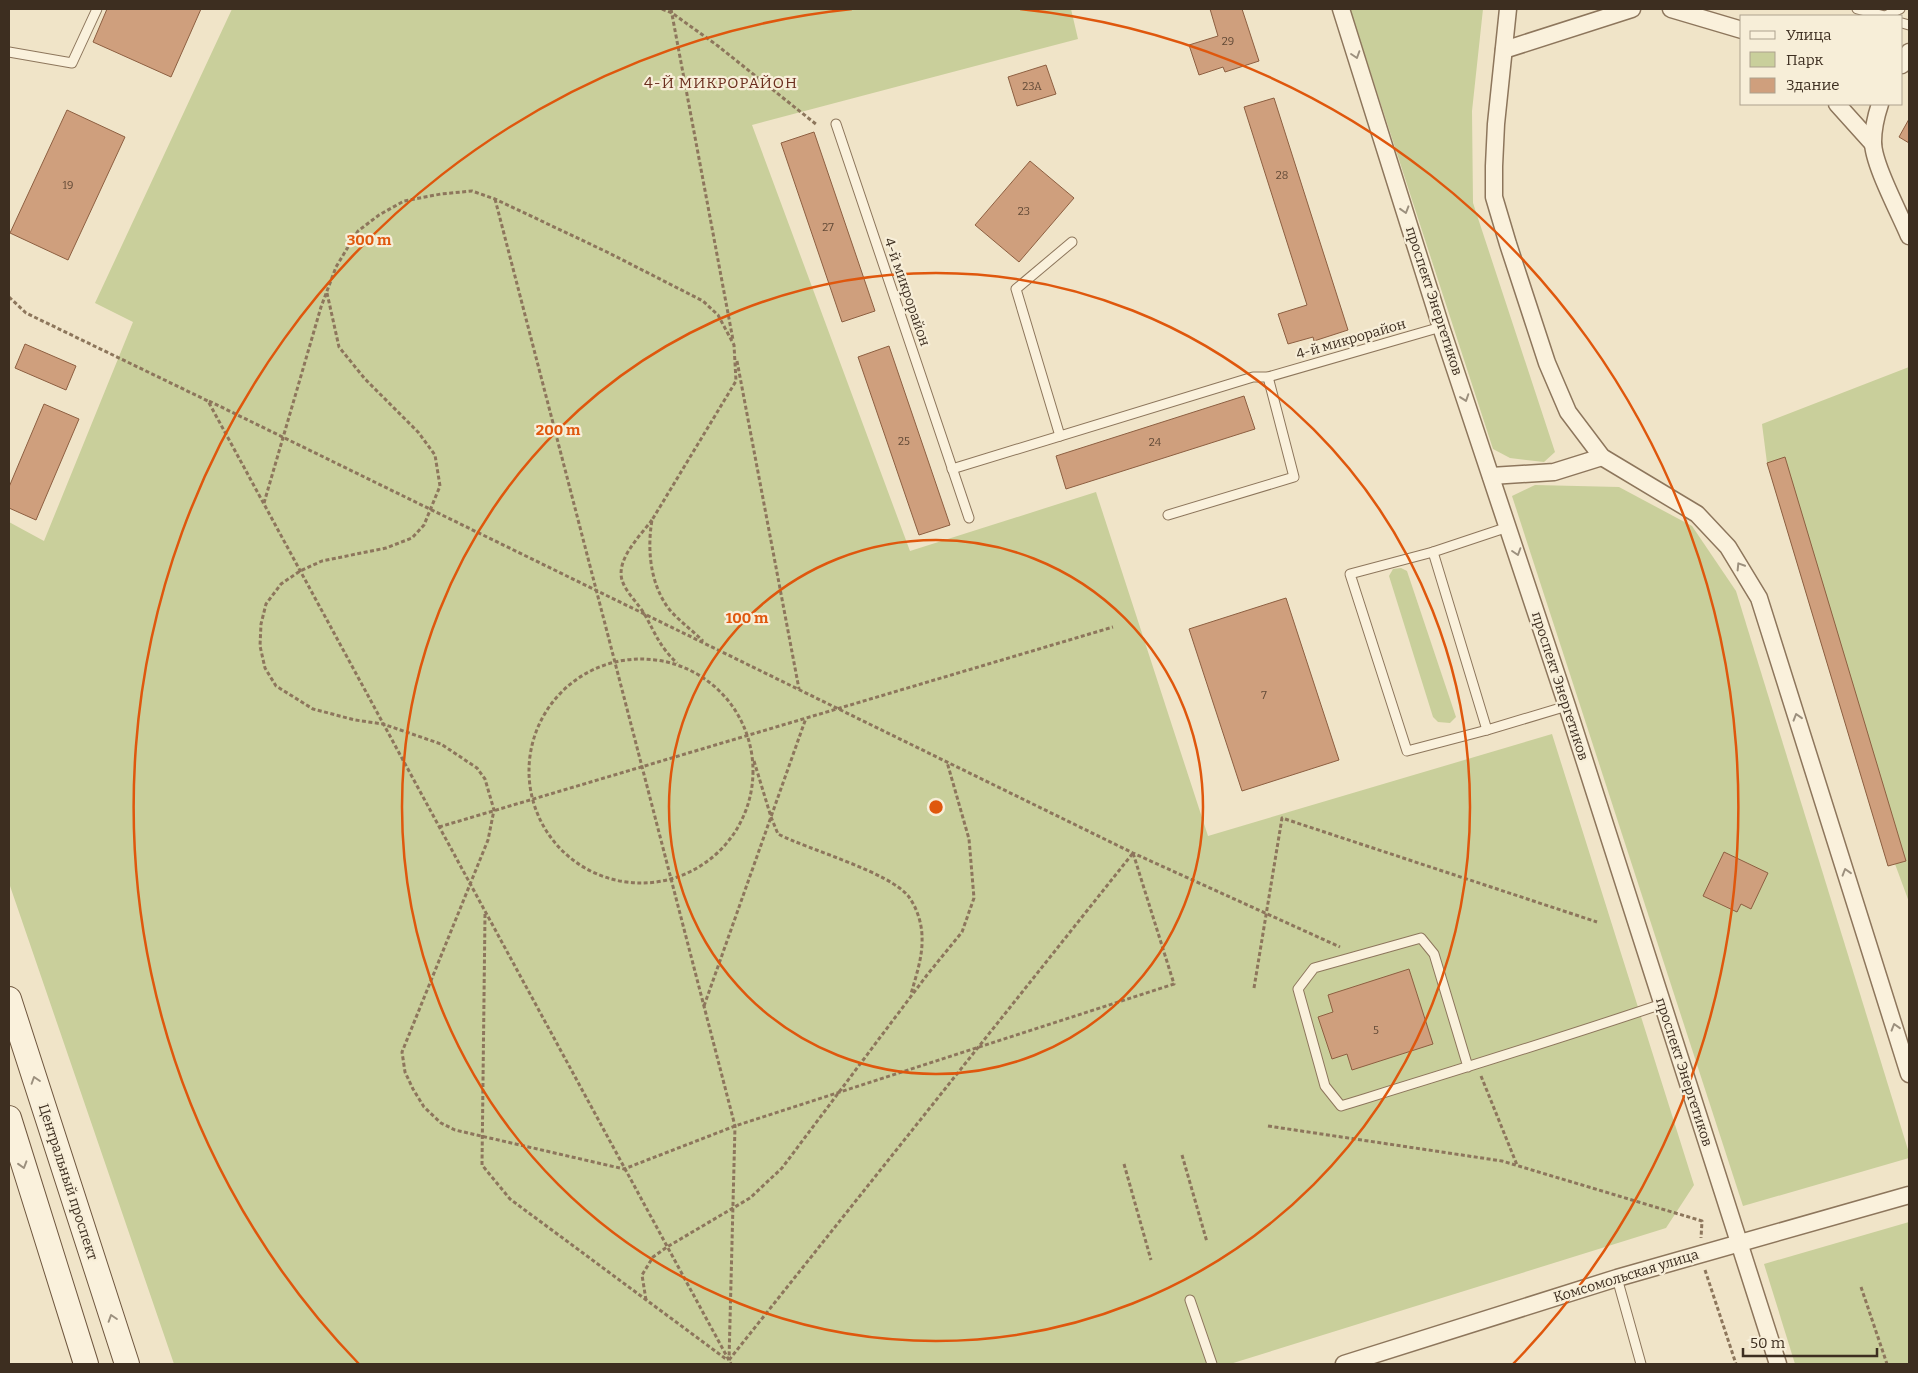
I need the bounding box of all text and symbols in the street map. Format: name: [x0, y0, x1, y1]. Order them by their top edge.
legend: [1740, 15, 1903, 105]
text: Улица: [1786, 26, 1832, 44]
house number: 29: [1222, 35, 1234, 48]
one-way arrow: [1351, 50, 1361, 59]
text: Парк: [1786, 51, 1824, 69]
district label: 4-Й МИКРОРАЙОН: [644, 74, 798, 92]
text: Здание: [1786, 76, 1840, 94]
house number: 23А: [1022, 80, 1042, 93]
house number: 28: [1276, 169, 1288, 182]
house number: 19: [63, 179, 73, 192]
house number: 23: [1018, 205, 1030, 218]
one-way arrow: [1399, 206, 1409, 214]
house number: 27: [822, 221, 834, 234]
street label: проспект Энергетиков: [1402, 224, 1466, 378]
text: 300 m: [347, 231, 392, 249]
street label: 4-й микрорайон: [881, 236, 933, 348]
street label: 4-й микрорайон: [1294, 315, 1408, 363]
one-way arrow: [1459, 394, 1469, 402]
text: 200 m: [536, 421, 581, 439]
house number: 25: [898, 435, 910, 448]
house number: 24: [1149, 436, 1162, 449]
one-way arrow: [1511, 548, 1521, 556]
one-way arrow: [1736, 562, 1746, 571]
text: 100 m: [726, 609, 769, 627]
street label: проспект Энергетиков: [1528, 609, 1592, 763]
house number: 7: [1261, 689, 1267, 702]
one-way arrow: [1793, 713, 1803, 722]
centre of rings: [927, 798, 945, 816]
one-way arrow: [1841, 868, 1851, 877]
street label: проспект Энергетиков: [1652, 995, 1716, 1149]
one-way arrow: [1890, 1023, 1900, 1032]
house number: 5: [1373, 1024, 1379, 1037]
one-way arrow: [31, 1076, 41, 1085]
street label: Центральный проспект: [35, 1102, 101, 1262]
one-way arrow: [18, 1160, 28, 1168]
street label: Комсомольская улица: [1551, 1246, 1701, 1306]
one-way arrow: [108, 1314, 118, 1323]
scale bar: [1743, 1326, 1877, 1358]
text: 50 m: [1750, 1334, 1786, 1352]

